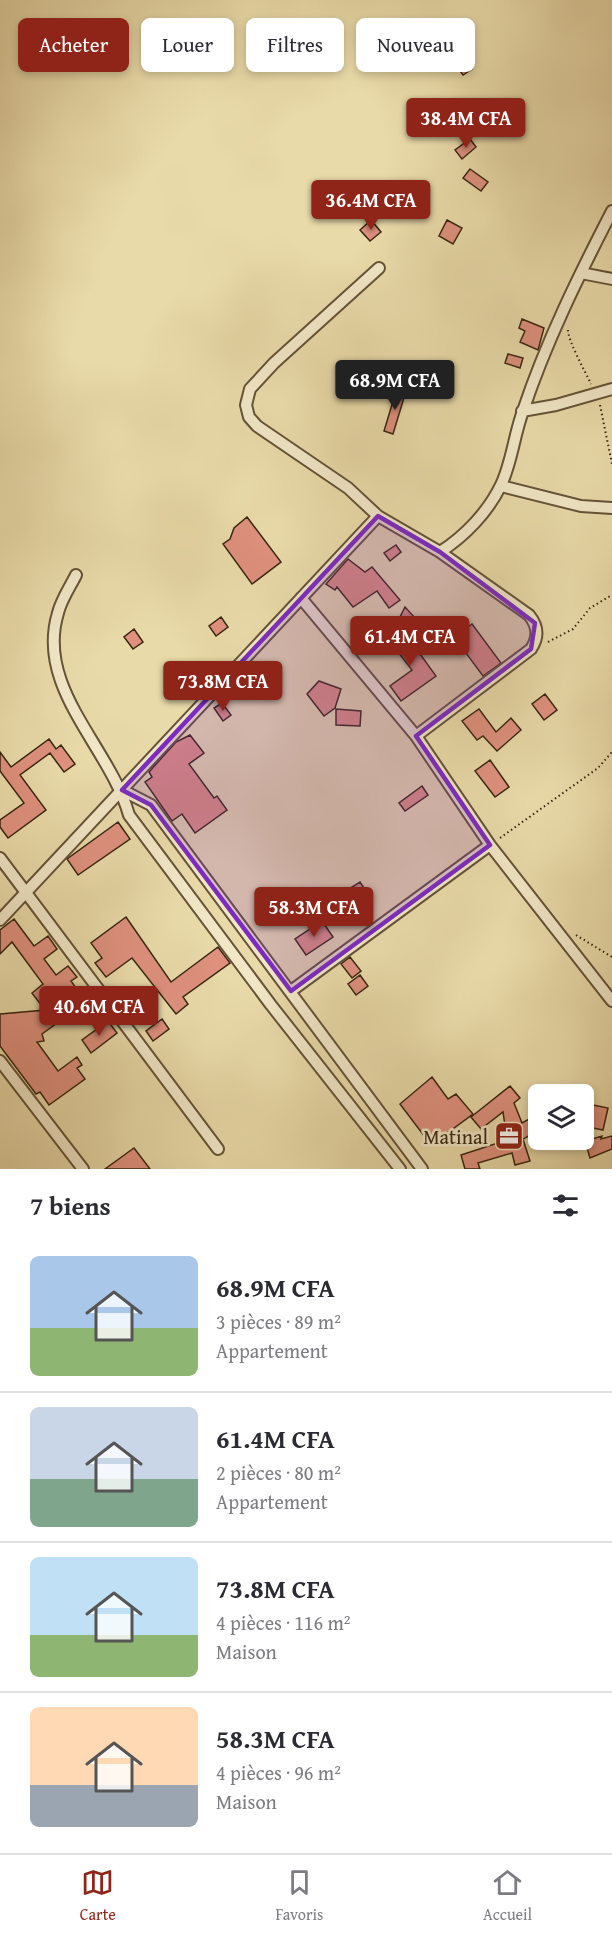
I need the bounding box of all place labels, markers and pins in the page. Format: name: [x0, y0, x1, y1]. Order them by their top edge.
pin: 38.4M CFA: [397, 98, 535, 149]
pin: 36.4M CFA: [302, 180, 440, 231]
pin: 68.9M CFA: [326, 360, 464, 411]
pin: 61.4M CFA: [341, 616, 479, 667]
pin: 73.8M CFA: [154, 661, 292, 712]
pin: 58.3M CFA: [245, 887, 383, 938]
pin: 40.6M CFA: [30, 986, 168, 1037]
office icon: Matinal: [493, 1120, 525, 1152]
place label: Matinal: [423, 1122, 488, 1151]

